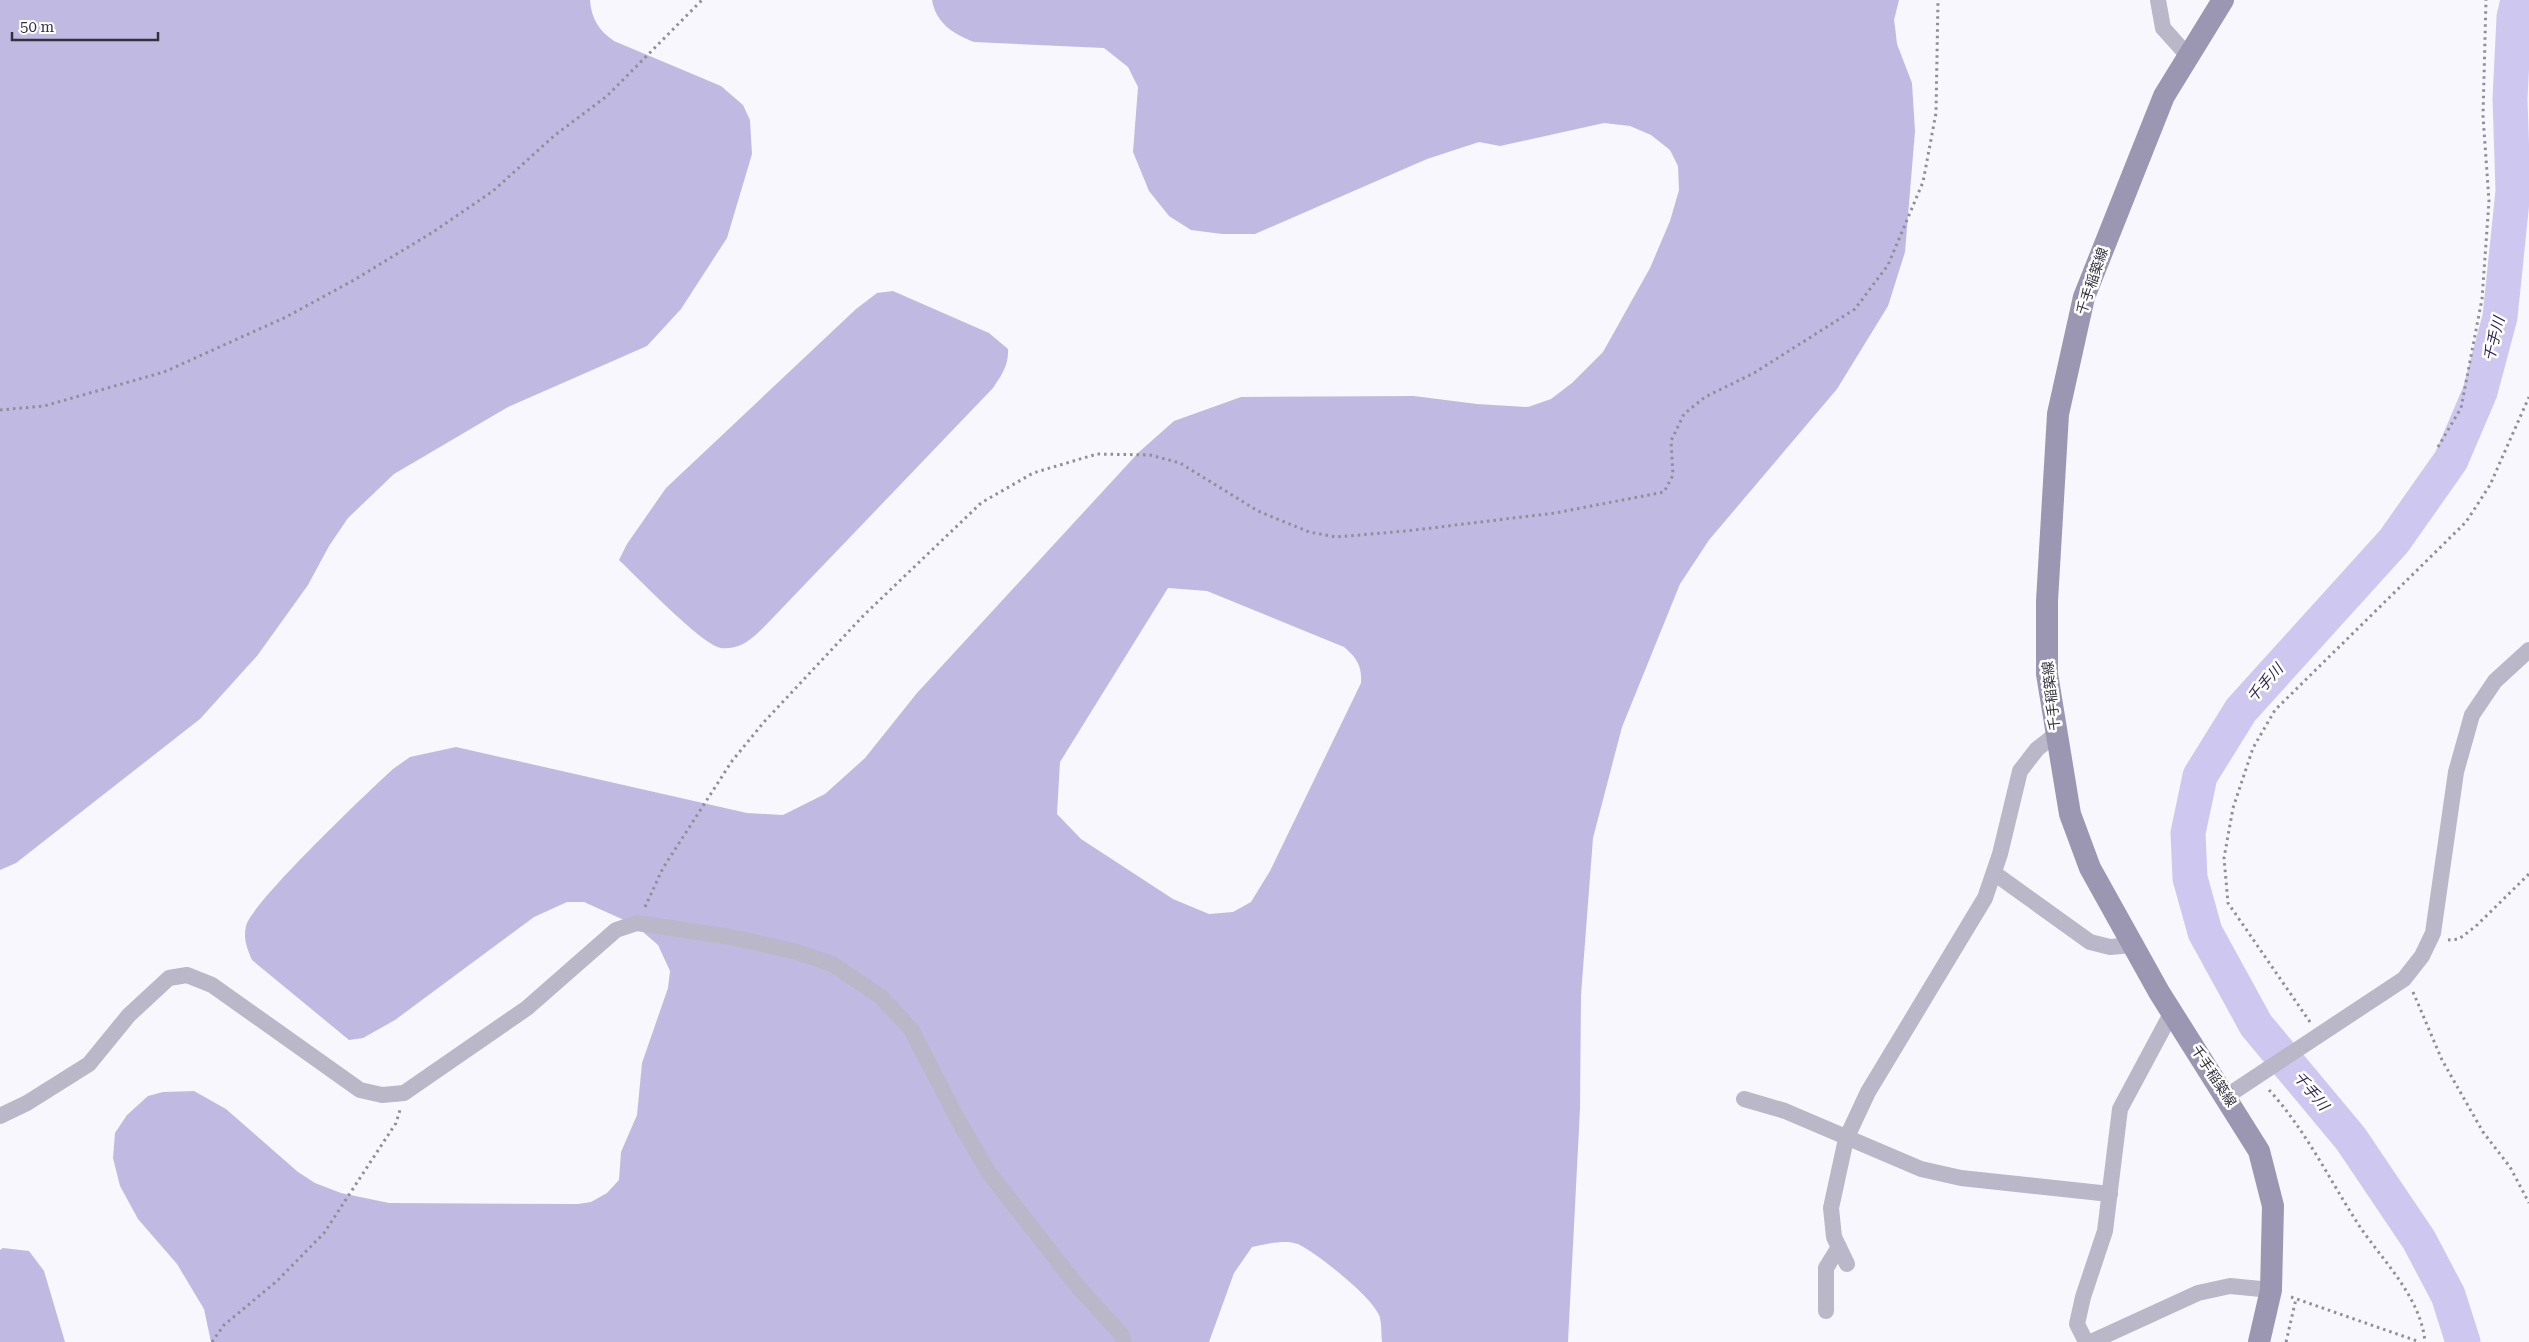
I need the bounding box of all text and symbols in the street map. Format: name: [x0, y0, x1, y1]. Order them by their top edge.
scale bar: [12, 10, 159, 42]
text: 50 m: [20, 18, 55, 36]
street label: 千手稲築線: [2073, 245, 2111, 317]
water label: 千手川: [2480, 313, 2509, 363]
water label: 千手川: [2243, 659, 2288, 706]
street label: 千手稲築線: [2039, 660, 2063, 732]
street label: 千手稲築線: [2188, 1042, 2240, 1110]
water label: 千手川: [2290, 1068, 2334, 1116]

